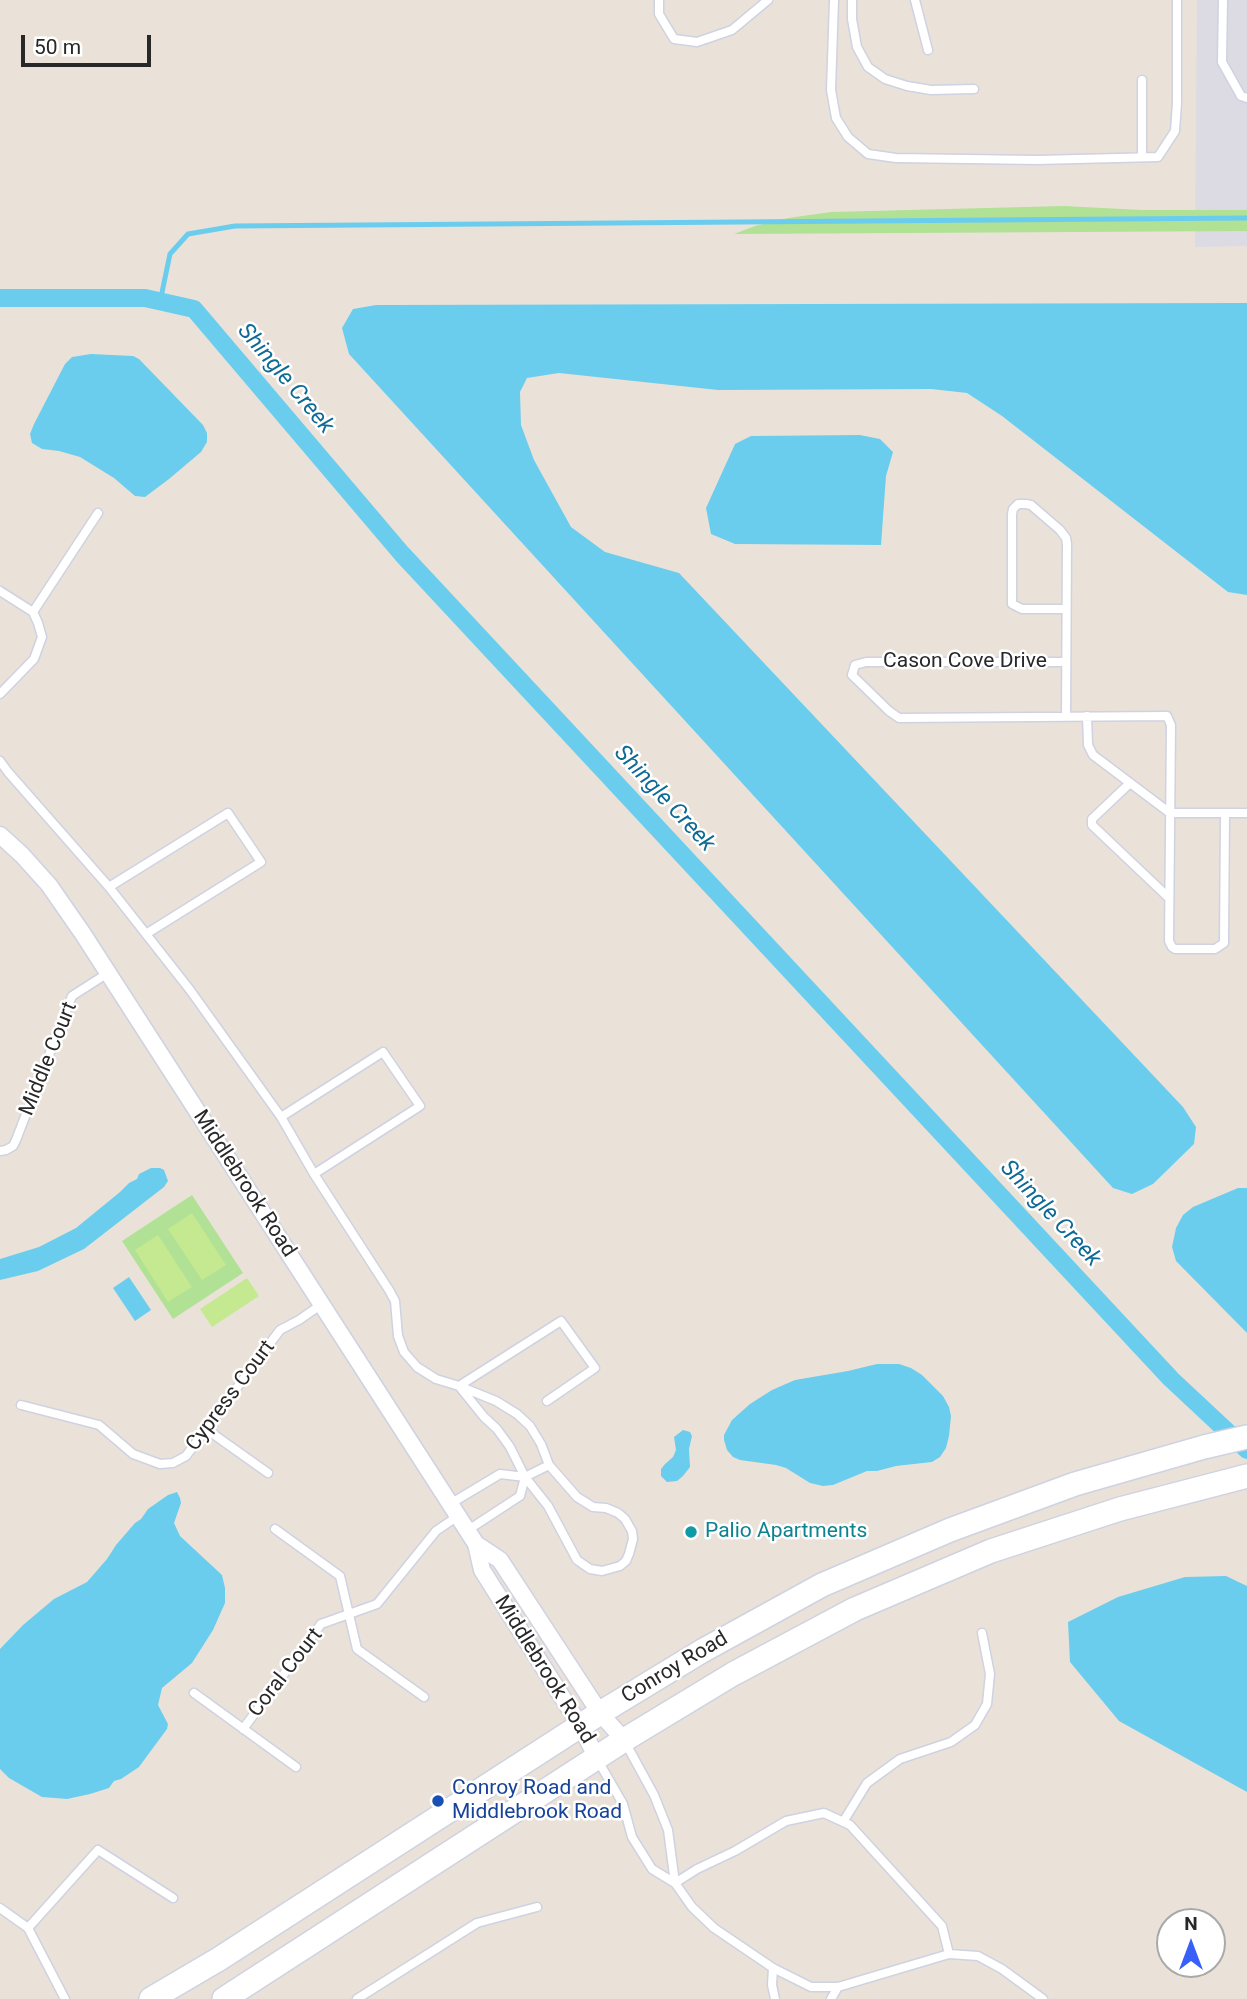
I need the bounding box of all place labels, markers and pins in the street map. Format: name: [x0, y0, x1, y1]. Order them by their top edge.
place label: Palio Apartments: [705, 1519, 867, 1545]
marker: Palio Apartments: [683, 1524, 699, 1540]
place label: Conroy Road and Middlebrook Road: [452, 1776, 622, 1826]
marker: Conroy Road and Middlebrook Road: [430, 1793, 446, 1809]

